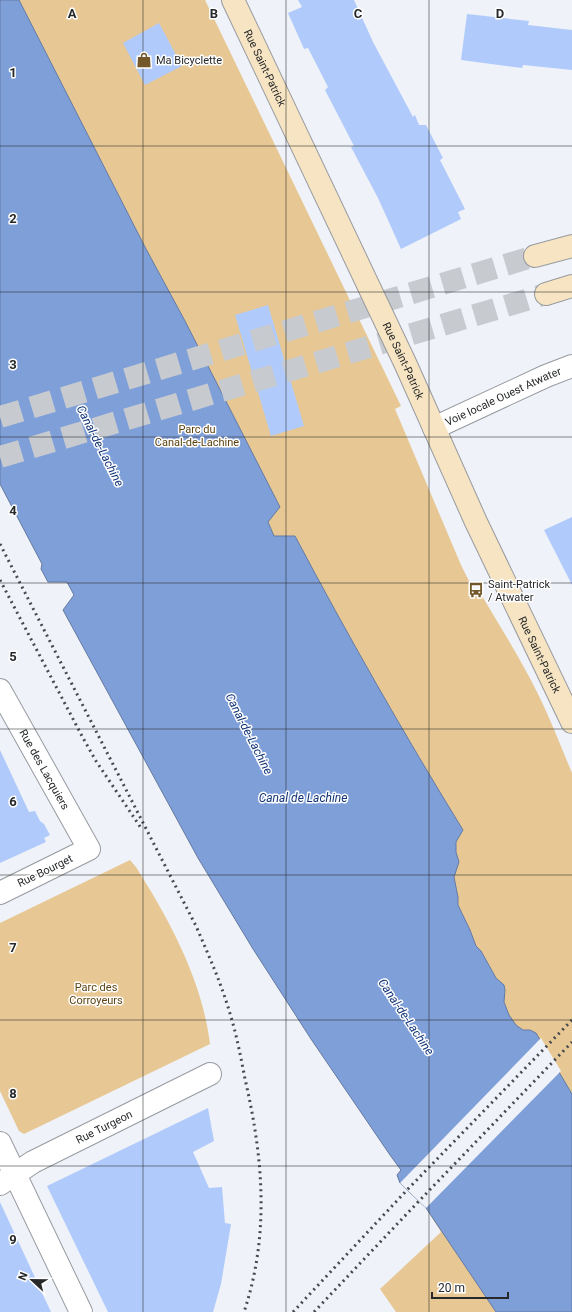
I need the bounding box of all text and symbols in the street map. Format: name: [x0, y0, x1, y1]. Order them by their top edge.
text: A: [68, 6, 77, 21]
text: B: [210, 6, 218, 21]
text: C: [354, 6, 363, 21]
text: D: [496, 6, 504, 21]
street label: Rue Saint-Patrick: [241, 27, 289, 109]
shop icon: Ma Bicyclette: [135, 51, 153, 69]
place label: Ma Bicyclette: [156, 54, 222, 67]
text: 1: [9, 65, 17, 80]
text: 2: [9, 211, 17, 226]
street label: Rue Saint-Patrick: [380, 320, 427, 402]
text: 3: [9, 357, 17, 372]
street label: Voie locale Ouest Atwater: [443, 364, 563, 428]
water label: Canal-de-Lachine: [74, 403, 126, 489]
park label: Parc du Canal-de-Lachine: [155, 423, 239, 449]
text: 4: [9, 503, 17, 518]
place label: Saint-Patrick / Atwater: [488, 578, 551, 604]
bus stop icon: Saint-Patrick / Atwater: [467, 581, 485, 599]
street label: Rue Saint-Patrick: [516, 614, 564, 696]
text: 5: [9, 649, 17, 664]
water label: Canal-de-Lachine: [223, 691, 275, 777]
street label: Rue des Lacquiers: [17, 727, 72, 812]
water label: Canal de Lachine: [259, 791, 347, 805]
text: 6: [9, 794, 17, 809]
street label: Rue Bourget: [15, 852, 75, 890]
text: 7: [9, 940, 17, 955]
water label: Canal-de-Lachine: [375, 976, 437, 1058]
park label: Parc des Corroyeurs: [69, 981, 123, 1007]
text: 8: [9, 1086, 17, 1101]
street label: Rue Turgeon: [74, 1107, 134, 1146]
text: 9: [9, 1232, 17, 1247]
north arrow: [12, 1260, 52, 1300]
text: N: [16, 1270, 31, 1282]
scale bar: [432, 1274, 508, 1300]
text: 20 m: [438, 1281, 465, 1295]

